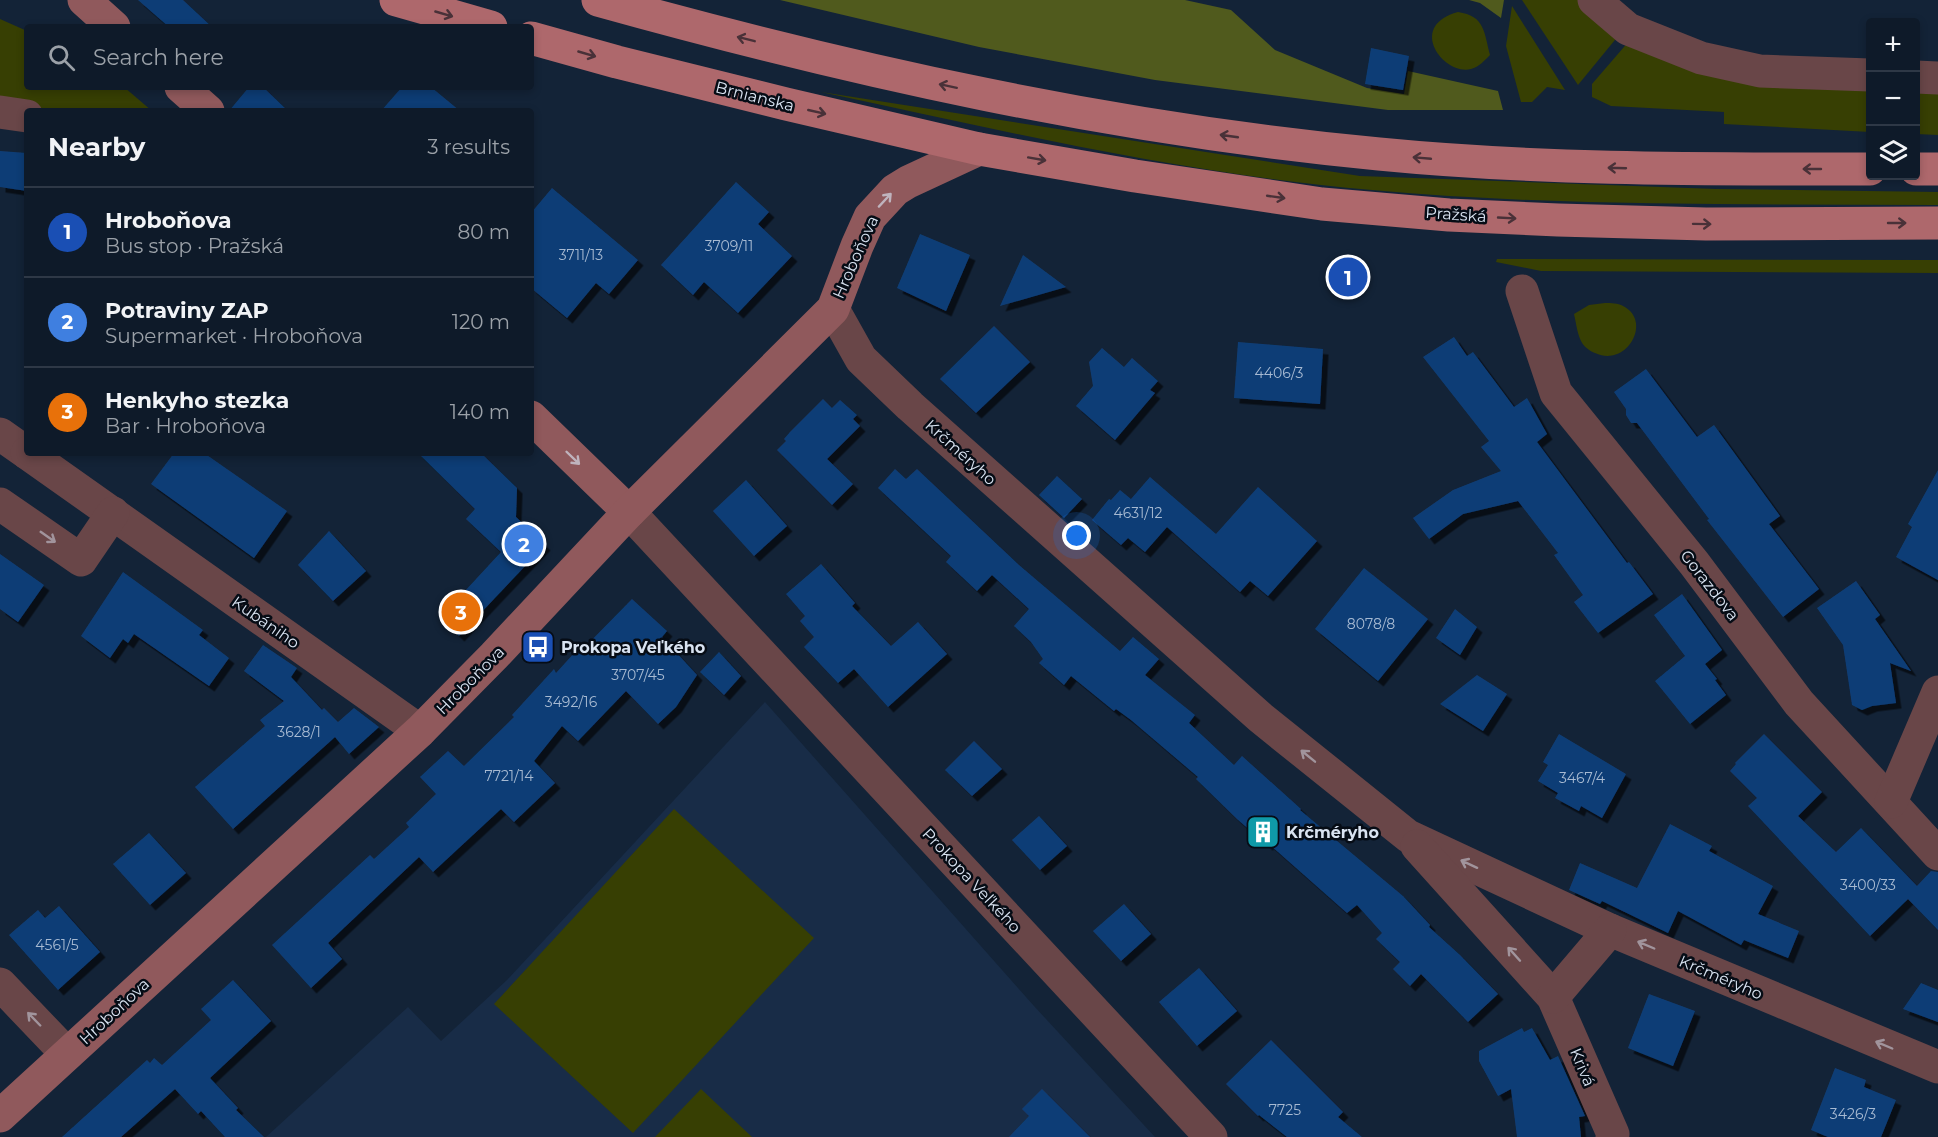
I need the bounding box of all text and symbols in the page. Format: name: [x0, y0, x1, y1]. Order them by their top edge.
one-way arrow: [434, 8, 453, 20]
map controls: [1866, 18, 1920, 180]
button: +: [1866, 18, 1920, 72]
search box: [24, 24, 534, 90]
one-way arrow: [737, 32, 756, 44]
icon: search: [45, 41, 78, 74]
text: Search here: [93, 44, 224, 71]
one-way arrow: [577, 49, 596, 60]
button: −: [1866, 72, 1920, 126]
street label: Brnianska: [714, 78, 796, 115]
one-way arrow: [939, 80, 958, 91]
one-way arrow: [807, 106, 826, 118]
button: layers: [1866, 126, 1920, 180]
one-way arrow: [1219, 130, 1239, 141]
text: Nearby: [48, 131, 145, 163]
text: 3 results: [427, 135, 510, 159]
one-way arrow: [1413, 152, 1433, 163]
one-way arrow: [1027, 154, 1046, 165]
one-way arrow: [1608, 162, 1628, 174]
one-way arrow: [1803, 163, 1823, 175]
one-way arrow: [1266, 191, 1285, 202]
one-way arrow: [878, 193, 892, 208]
street label: Pražská: [1425, 203, 1487, 226]
text: Hroboňova: [105, 207, 232, 234]
one-way arrow: [1497, 212, 1517, 223]
street label: Hroboňova: [829, 213, 882, 302]
one-way arrow: [1887, 217, 1907, 229]
one-way arrow: [1692, 218, 1712, 230]
text: 1: [64, 220, 71, 244]
text: 80 m: [458, 220, 510, 244]
text: Bus stop · Pražská: [105, 234, 284, 258]
house number: 3709/11: [705, 237, 753, 255]
house number: 3711/13: [559, 246, 603, 264]
pin: 1: [1328, 254, 1368, 300]
text: Potraviny ZAP: [105, 297, 269, 324]
text: 2: [62, 310, 73, 334]
text: 120 m: [452, 310, 510, 334]
text: Supermarket · Hroboňova: [105, 324, 363, 348]
house number: 4406/3: [1254, 364, 1304, 382]
text: Henkyho stezka: [105, 387, 289, 414]
text: 3: [62, 400, 73, 424]
text: 140 m: [450, 400, 510, 424]
text: Bar · Hroboňova: [105, 414, 266, 438]
street label: Krčméryho: [921, 416, 1000, 489]
one-way arrow: [565, 450, 580, 464]
house number: 4631/12: [1114, 504, 1162, 522]
your location: [1062, 521, 1091, 550]
pin: 2: [504, 522, 544, 566]
one-way arrow: [39, 531, 56, 543]
street label: Gorazdova: [1676, 546, 1743, 624]
pin: 3: [442, 590, 480, 634]
street label: Kubániho: [228, 592, 303, 653]
house number: 8078/8: [1347, 615, 1395, 633]
bus stop icon: Prokopa Veľkého: [520, 629, 556, 665]
place label: Prokopa Veľkého: [561, 638, 705, 657]
street label: Hroboňova: [432, 642, 508, 718]
house number: 3707/45: [611, 666, 665, 684]
house number: 3492/16: [545, 693, 598, 711]
house number: 3628/1: [277, 723, 321, 741]
one-way arrow: [1301, 749, 1316, 763]
house number: 7721/14: [485, 767, 534, 785]
house number: 3467/4: [1559, 769, 1606, 787]
building icon: Krčméryho: [1245, 814, 1281, 850]
place label: Krčméryho: [1286, 823, 1379, 842]
street label: Prokopa Veľkého: [918, 824, 1025, 936]
one-way arrow: [1460, 858, 1478, 870]
house number: 3400/33: [1840, 876, 1896, 894]
house number: 4561/5: [35, 936, 79, 954]
one-way arrow: [1637, 939, 1656, 950]
one-way arrow: [1507, 946, 1521, 961]
street label: Krčméryho: [1676, 951, 1765, 1004]
street label: Hroboňova: [75, 974, 153, 1049]
one-way arrow: [26, 1012, 41, 1027]
one-way arrow: [1875, 1039, 1894, 1050]
street label: Krivá: [1566, 1045, 1599, 1089]
house number: 7725: [1269, 1101, 1301, 1119]
house number: 3426/3: [1830, 1105, 1876, 1123]

